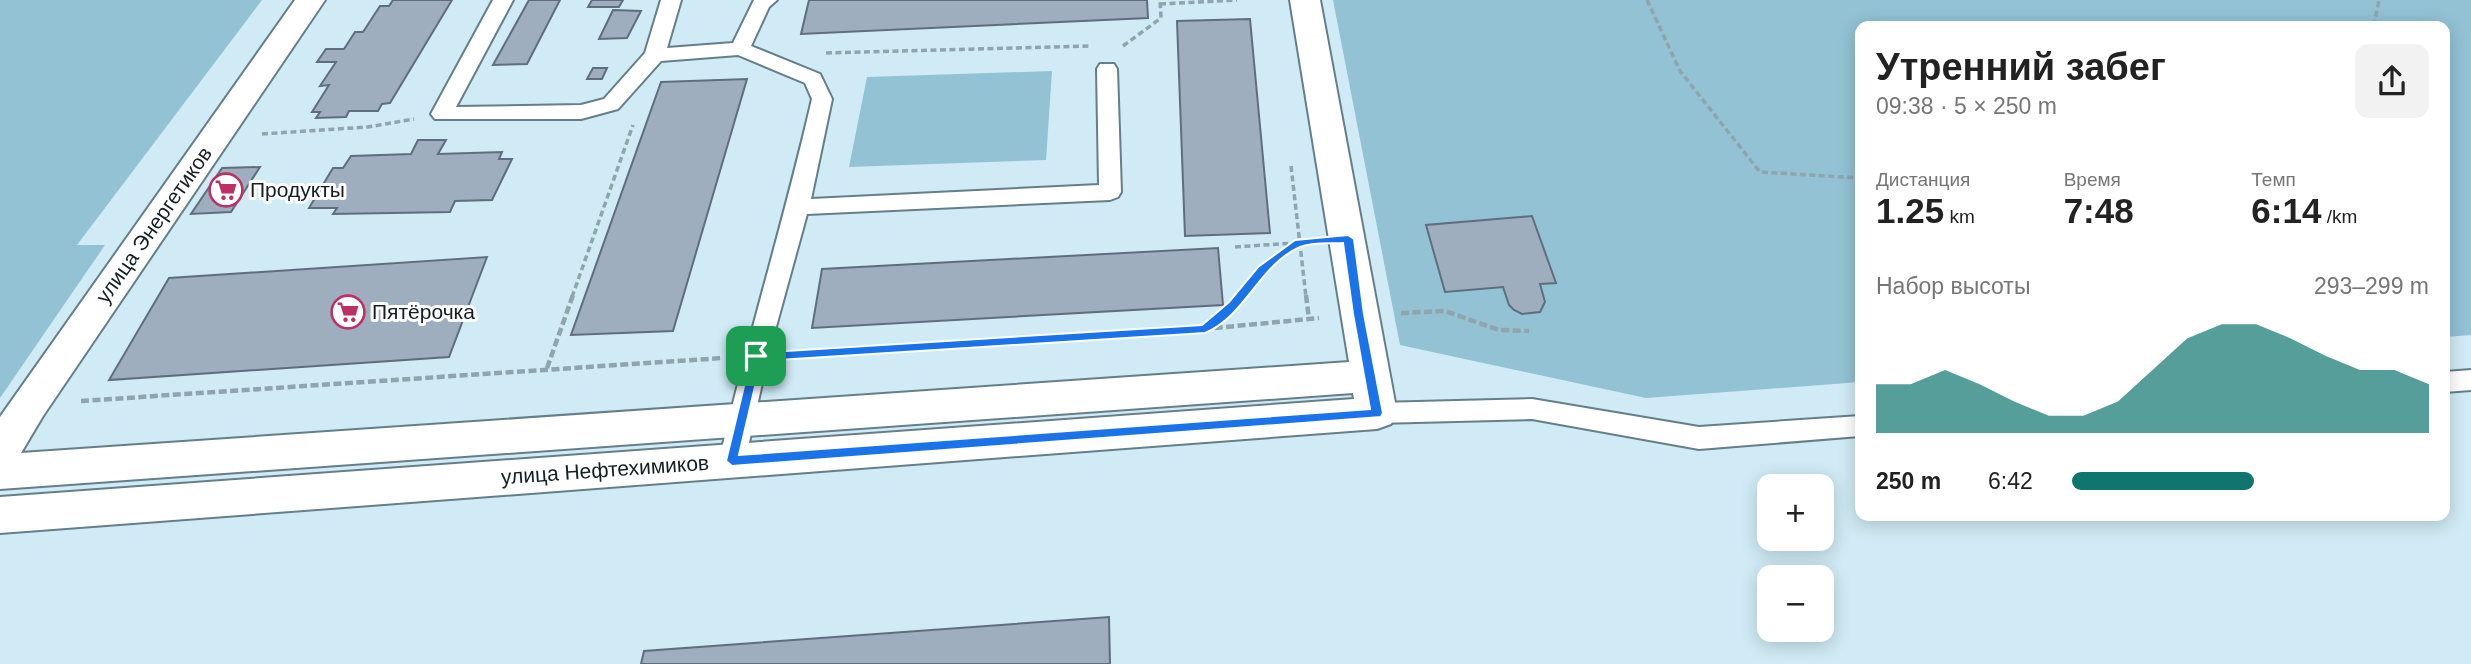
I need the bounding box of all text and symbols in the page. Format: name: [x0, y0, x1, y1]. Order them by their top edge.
button: share: [2355, 44, 2429, 118]
text: Утренний забег: [1876, 46, 2166, 88]
text: 09:38 · 5 × 250 m: [1876, 93, 2057, 119]
street label: улица Энергетиков: [91, 142, 216, 307]
text: Дистанция: [1876, 169, 1970, 190]
text: Время: [2064, 169, 2121, 190]
text: Темп: [2251, 169, 2296, 190]
supermarket icon: Продукты: [207, 171, 245, 209]
place label: Продукты: [250, 178, 345, 201]
text: 1.25: [1876, 191, 1944, 230]
text: 7:48: [2064, 191, 2134, 230]
text: 6:14: [2251, 191, 2321, 230]
text: km: [1944, 206, 1975, 227]
text: /km: [2321, 206, 2357, 227]
text: Набор высоты: [1876, 273, 2030, 299]
text: 293–299 m: [2314, 273, 2429, 299]
supermarket icon: Пятёрочка: [329, 293, 367, 331]
place label: Пятёрочка: [372, 300, 475, 323]
pin: [726, 326, 786, 386]
icon: arrive: [737, 337, 775, 375]
street label: улица Нефтехимиков: [500, 451, 710, 488]
text: 250 m: [1876, 468, 1941, 494]
text: 6:42: [1988, 468, 2033, 494]
map controls: [1757, 474, 1834, 642]
button: +: [1757, 474, 1834, 551]
button: −: [1757, 565, 1834, 642]

